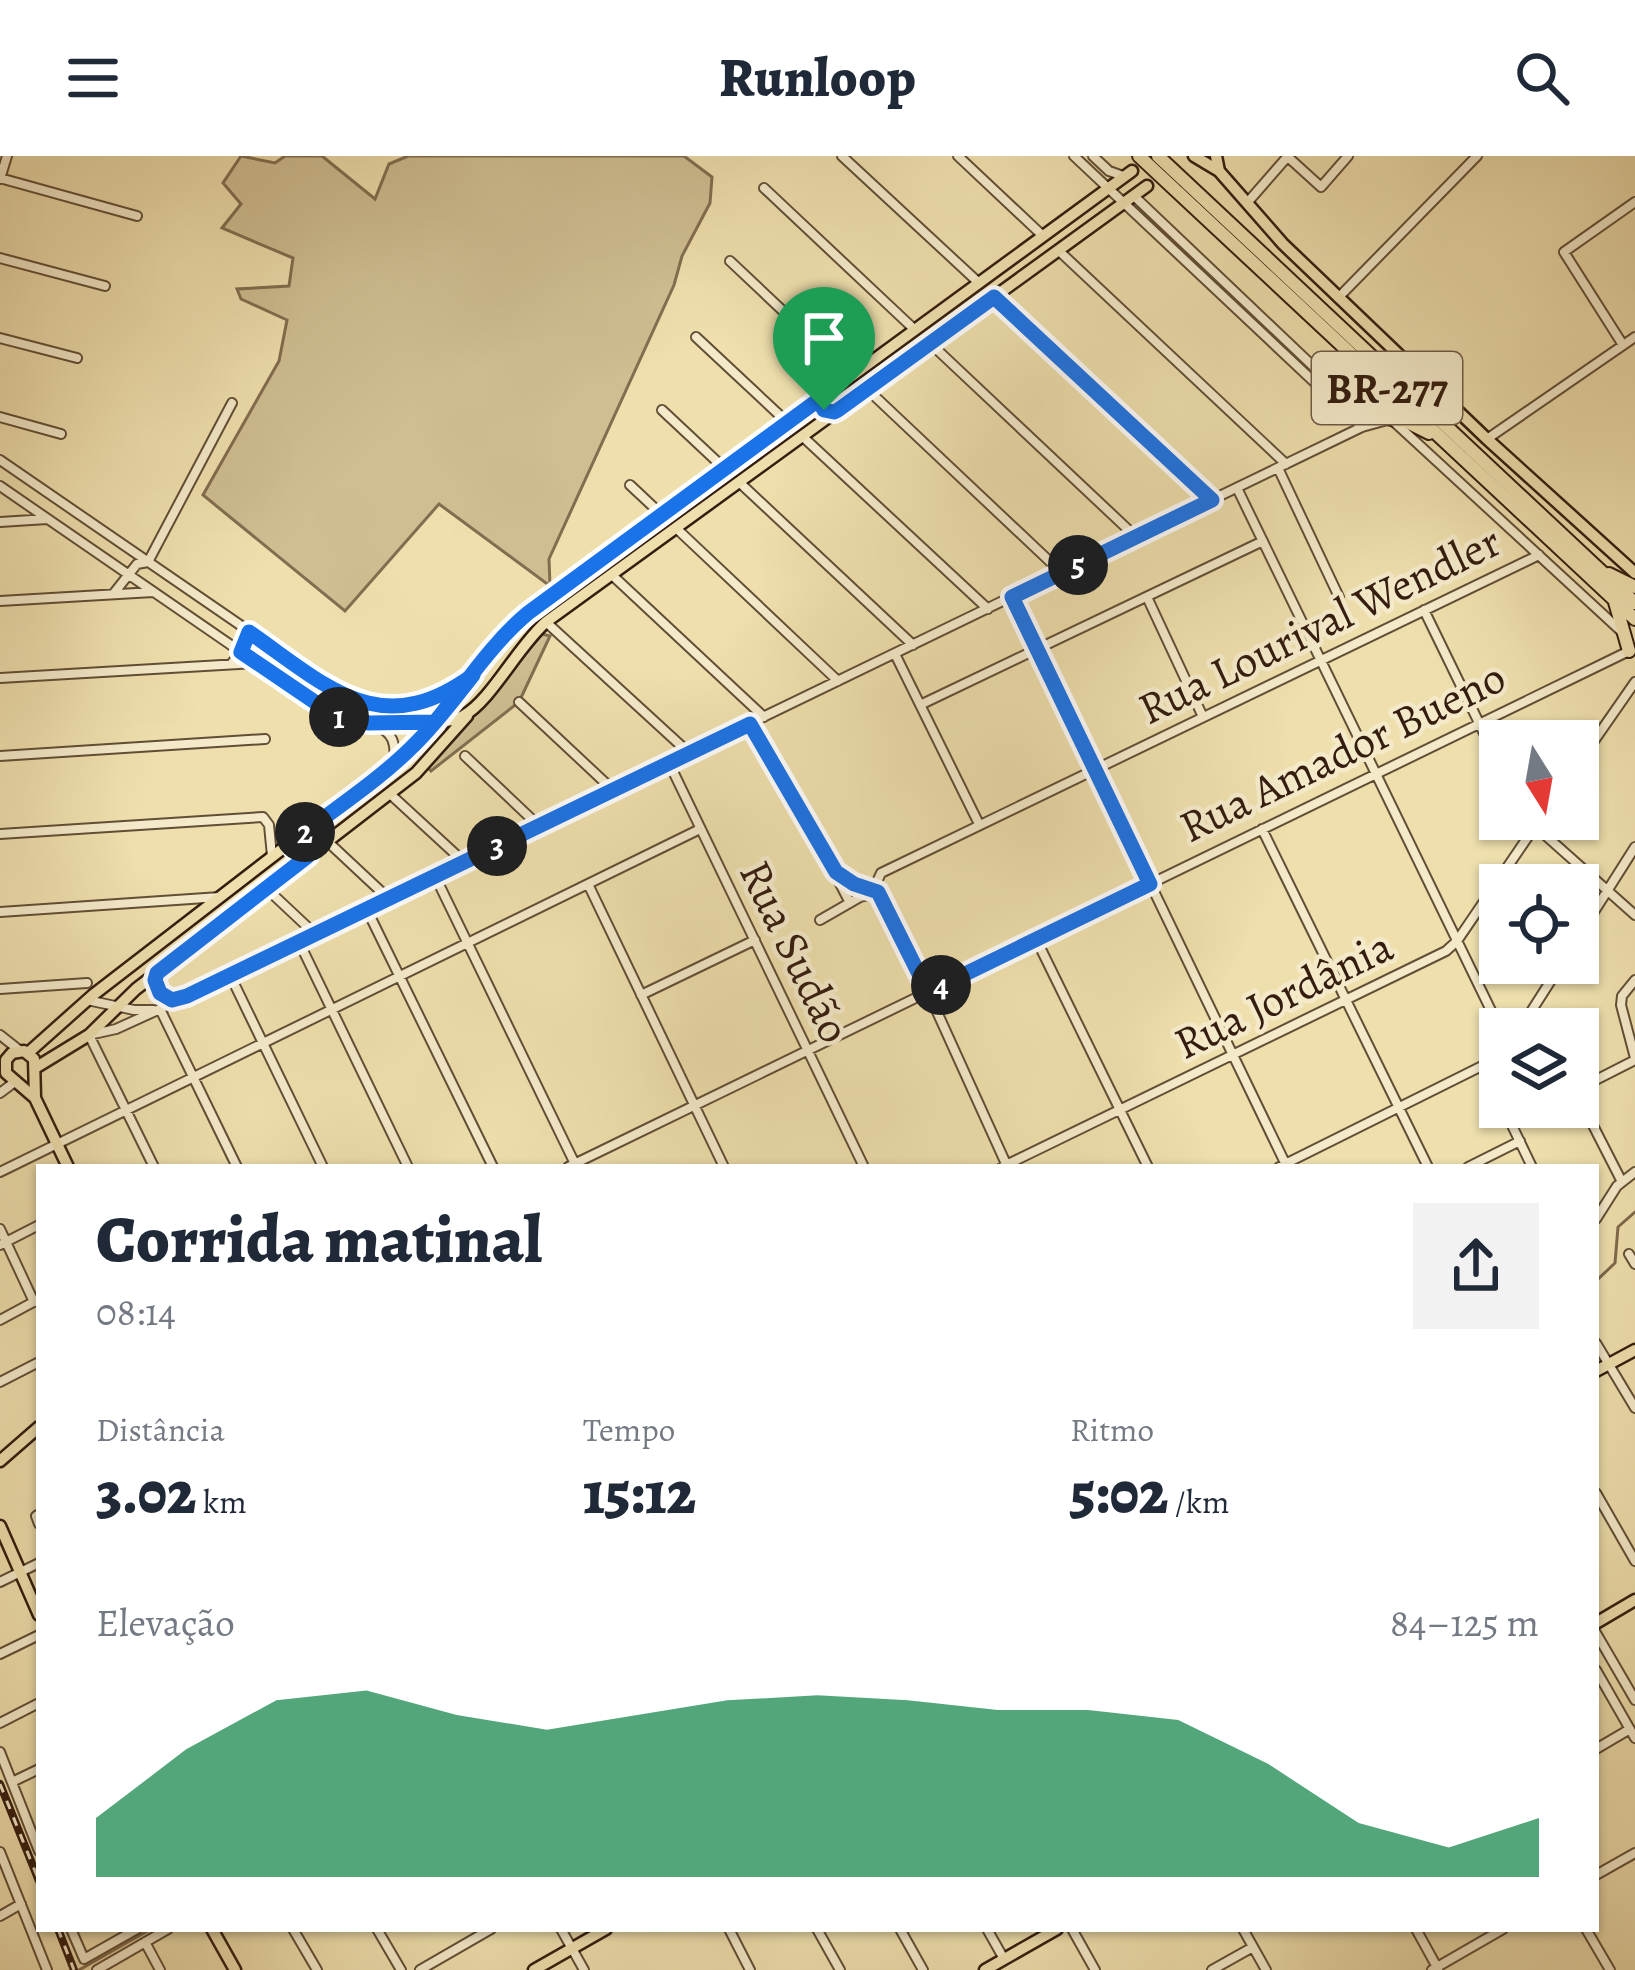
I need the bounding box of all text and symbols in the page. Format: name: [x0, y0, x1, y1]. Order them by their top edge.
text: Runloop: [719, 41, 916, 115]
icon: menu: [60, 45, 126, 111]
icon: search: [1509, 45, 1575, 111]
pin: [773, 287, 875, 410]
icon: arrive: [791, 305, 857, 371]
road number: BR-277: [1312, 352, 1462, 424]
street label: Rua Lourival Wendler: [1128, 510, 1511, 740]
pin: 5: [1048, 535, 1108, 595]
text: 5: [1071, 542, 1085, 587]
street label: Rua Amador Bueno: [1169, 646, 1516, 858]
pin: 1: [309, 687, 369, 747]
text: 1: [333, 694, 345, 739]
north arrow: [1479, 720, 1599, 840]
map controls: [1479, 720, 1599, 1128]
pin: 2: [275, 802, 335, 862]
text: 2: [297, 809, 313, 854]
pin: 3: [467, 816, 527, 876]
text: 3: [490, 823, 504, 868]
street label: Rua Sudão: [724, 850, 866, 1053]
button: locate: [1479, 864, 1599, 984]
street label: Rua Jordânia: [1164, 915, 1403, 1074]
pin: 4: [911, 955, 971, 1015]
text: 4: [933, 962, 949, 1007]
button: layers: [1479, 1008, 1599, 1128]
text: Corrida matinal: [96, 1195, 542, 1285]
button: share: [1413, 1203, 1539, 1329]
text: 08:14: [96, 1285, 176, 1338]
text: Distância: [96, 1407, 225, 1452]
text: Tempo: [583, 1407, 675, 1452]
text: Ritmo: [1070, 1407, 1154, 1452]
text: 3.02: [96, 1452, 196, 1534]
text: 15:12: [583, 1452, 696, 1534]
text: 5:02: [1070, 1452, 1168, 1534]
text: km: [196, 1479, 247, 1524]
text: /km: [1168, 1479, 1230, 1524]
text: Elevação: [96, 1596, 235, 1649]
text: 84–125 m: [1390, 1596, 1539, 1649]

